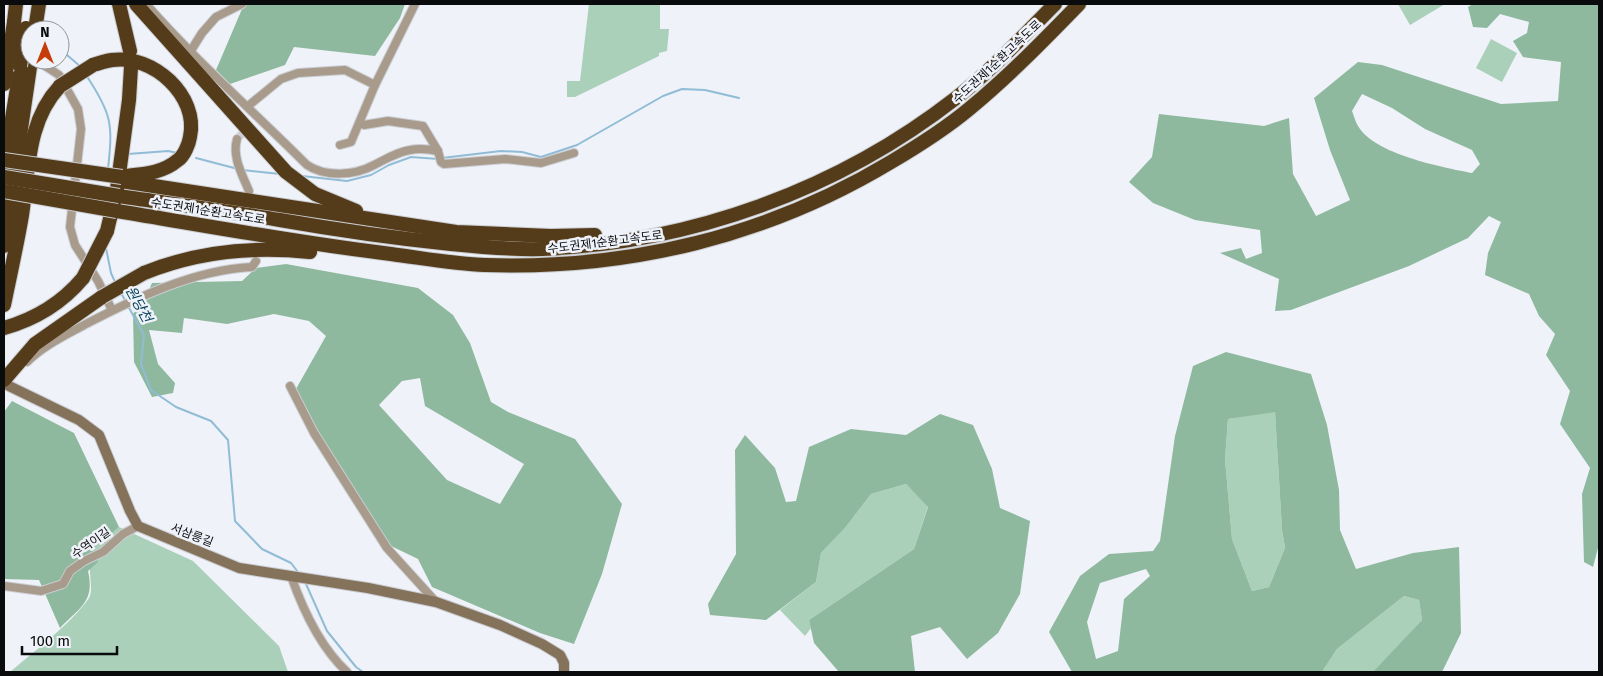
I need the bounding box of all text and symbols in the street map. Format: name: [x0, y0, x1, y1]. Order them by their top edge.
street label: 수도권제1순환고속도로: [950, 17, 1044, 107]
north arrow: [20, 20, 70, 70]
text: N: [40, 24, 50, 41]
street label: 수도권제1순환고속도로: [150, 195, 266, 227]
street label: 수도권제1순환고속도로: [547, 228, 663, 256]
water label: 원당천: [122, 283, 156, 326]
street label: 서삼릉길: [169, 521, 215, 549]
street label: 수역이길: [69, 525, 113, 561]
scale bar: [22, 624, 118, 656]
text: 100 m: [30, 632, 70, 650]

